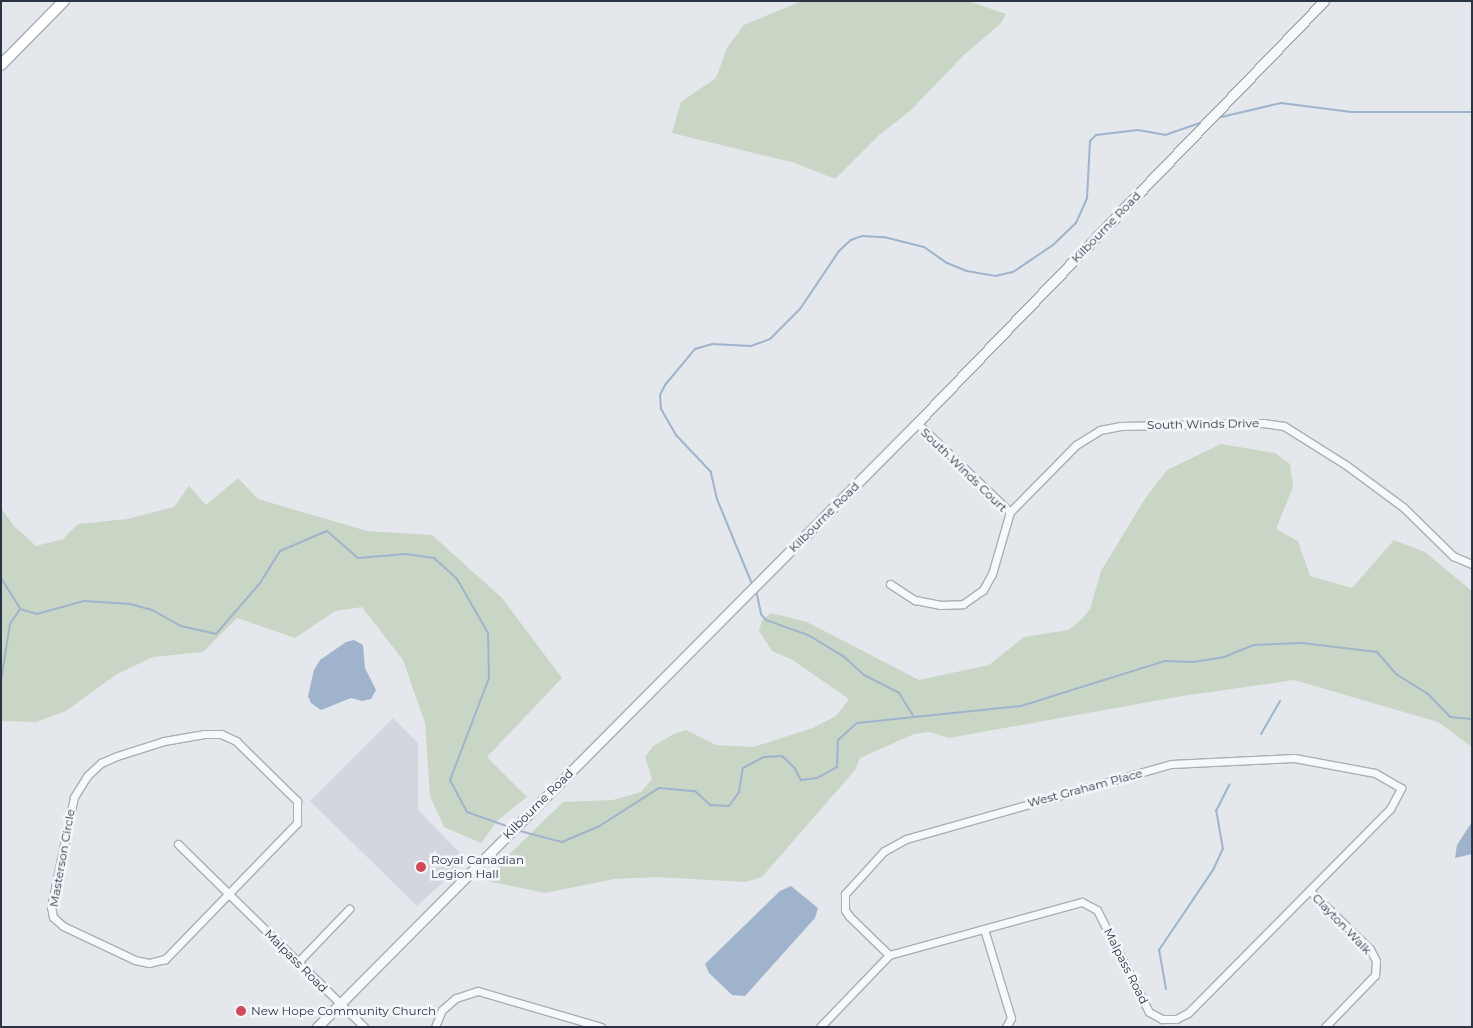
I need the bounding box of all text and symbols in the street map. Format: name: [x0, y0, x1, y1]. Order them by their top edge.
street label: Kilbourne Road: [1068, 188, 1144, 266]
street label: South Winds Drive: [1147, 416, 1259, 432]
street label: South Winds Court: [918, 425, 1010, 515]
street label: Kilbourne Road: [786, 479, 862, 555]
street label: Kilbourne Road: [500, 766, 576, 842]
street label: West Graham Place: [1026, 766, 1144, 810]
street label: Masterson Circle: [46, 808, 78, 908]
place label: Royal Canadian Legion Hall: [431, 853, 524, 881]
marker: Royal Canadian Legion Hall: [415, 861, 427, 873]
street label: Clayton Walk: [1309, 891, 1375, 957]
street label: Malpass Road: [1101, 926, 1151, 1006]
street label: Malpass Road: [262, 927, 330, 995]
place label: New Hope Community Church: [251, 1004, 436, 1018]
marker: New Hope Community Church: [235, 1005, 247, 1017]

